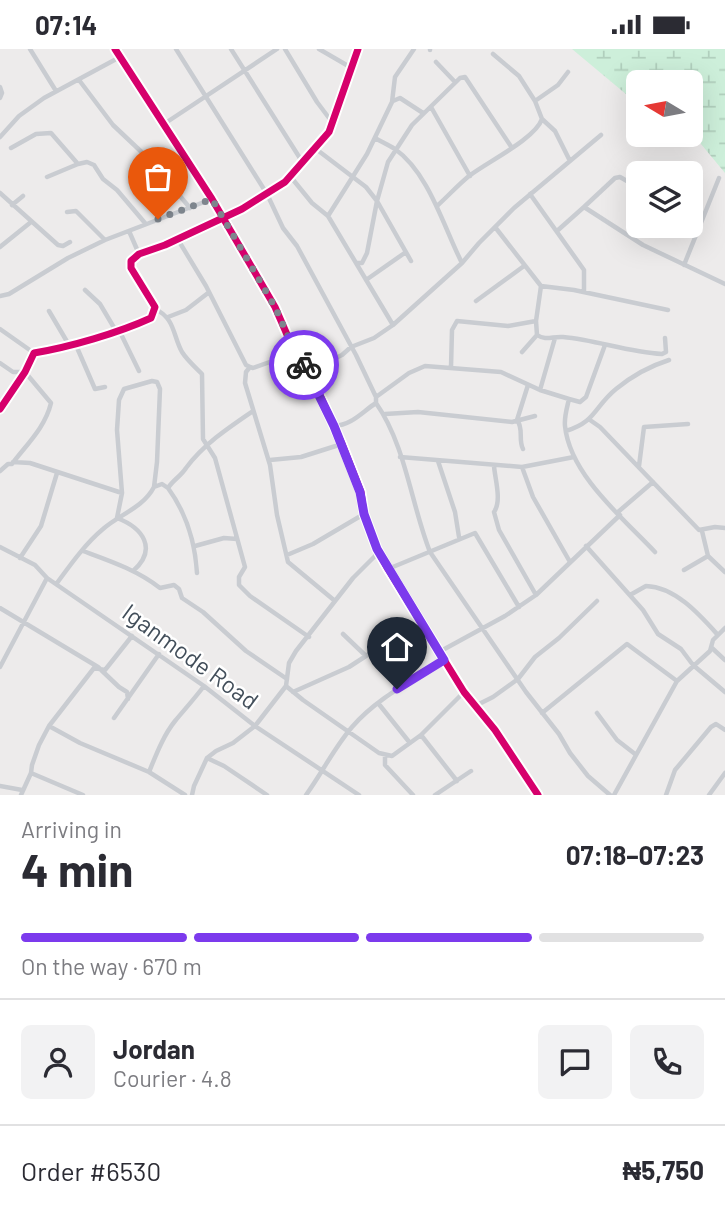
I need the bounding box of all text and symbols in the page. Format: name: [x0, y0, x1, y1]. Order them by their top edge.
text: 07:14: [35, 9, 97, 40]
north arrow: [626, 70, 704, 147]
map controls: [626, 70, 703, 238]
pin: [128, 147, 188, 219]
icon: bag: [139, 158, 177, 196]
button: layers: [626, 161, 703, 238]
courier: [269, 330, 339, 400]
icon: bike: [285, 346, 323, 384]
street label: Iganmode Road: [117, 597, 264, 715]
pin: [367, 617, 427, 689]
icon: home: [378, 628, 416, 666]
text: Arriving in: [21, 815, 122, 843]
text: 07:18–07:23: [566, 839, 704, 870]
text: 4 min: [21, 841, 133, 896]
text: On the way · 670 m: [21, 952, 202, 980]
button: person: [21, 1025, 95, 1099]
button: chat: [538, 1025, 612, 1099]
button: phone: [630, 1025, 704, 1099]
text: Jordan: [113, 1033, 195, 1064]
text: Courier · 4.8: [113, 1064, 232, 1092]
text: ₦5,750: [623, 1154, 704, 1185]
text: Order #6530: [21, 1155, 161, 1186]

